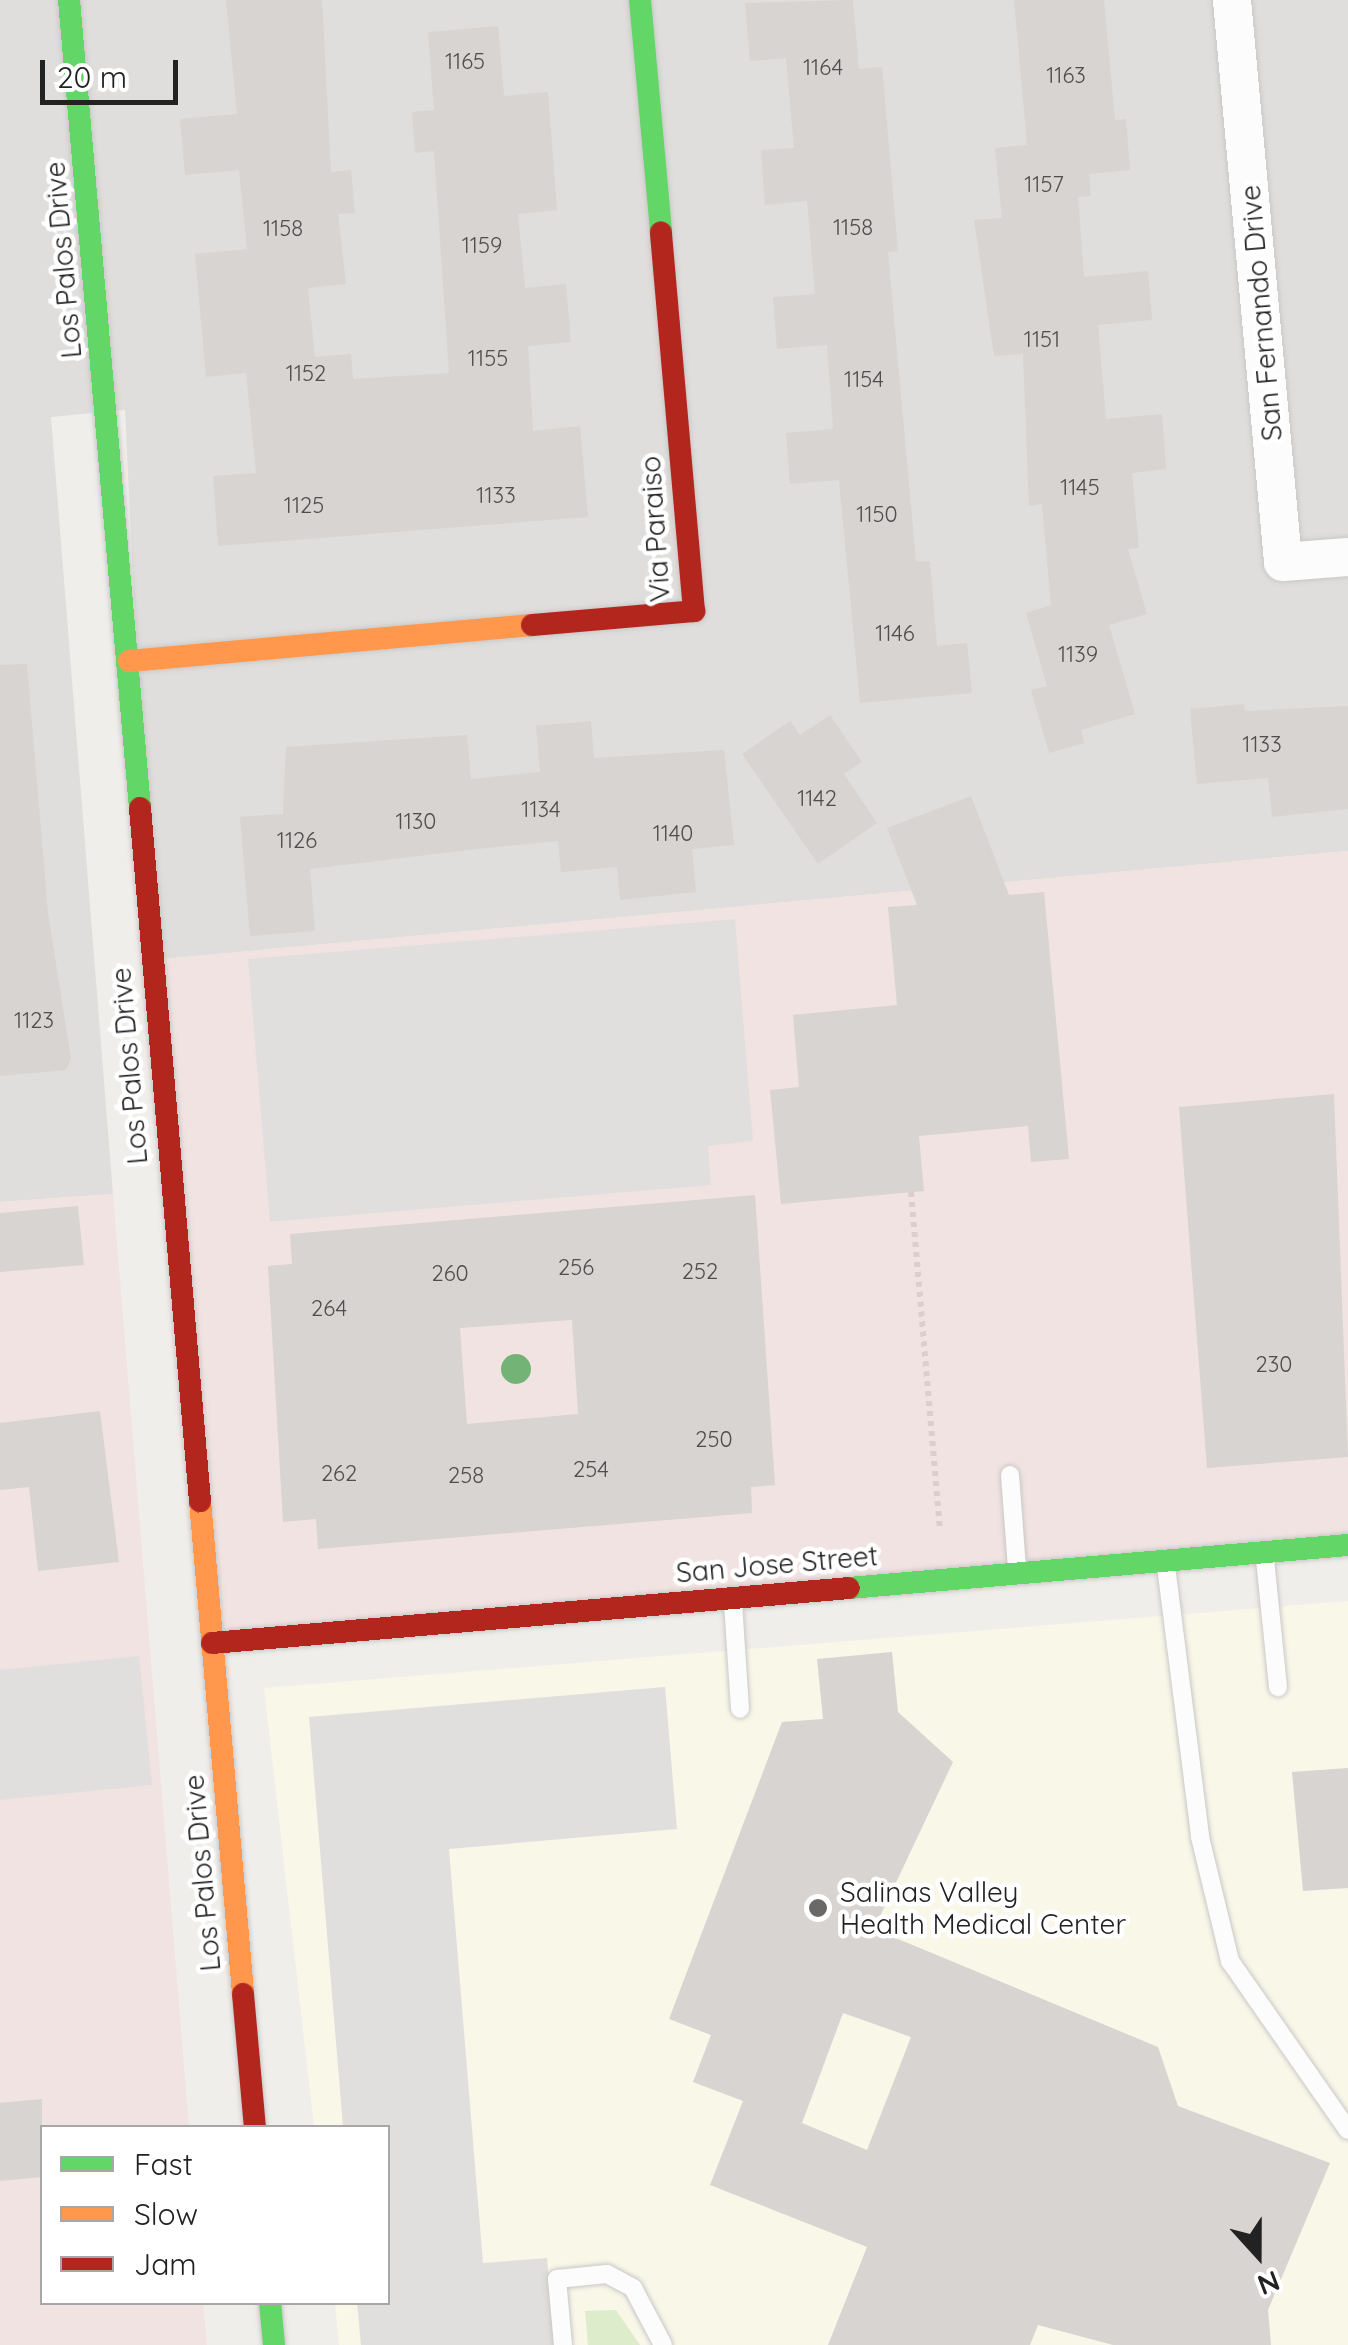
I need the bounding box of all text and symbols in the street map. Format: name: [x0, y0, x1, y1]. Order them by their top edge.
scale bar: [45, 40, 182, 102]
house number: 1165: [445, 49, 485, 75]
house number: 1164: [803, 55, 843, 81]
text: 20 m: [57, 58, 127, 96]
house number: 1163: [1046, 63, 1086, 89]
street label: Los Palos Drive: [38, 160, 88, 360]
house number: 1157: [1024, 172, 1064, 198]
street label: San Fernando Drive: [1233, 184, 1289, 442]
house number: 1158: [833, 215, 873, 241]
house number: 1158: [263, 216, 303, 242]
house number: 1159: [462, 233, 502, 259]
house number: 1151: [1024, 327, 1060, 353]
house number: 1155: [468, 346, 508, 372]
house number: 1152: [286, 361, 326, 387]
house number: 1154: [844, 367, 884, 393]
street label: Via Paraiso: [633, 455, 677, 603]
house number: 1145: [1060, 475, 1100, 501]
house number: 1133: [476, 483, 516, 509]
house number: 1125: [284, 493, 324, 519]
house number: 1150: [856, 502, 898, 528]
house number: 1146: [875, 621, 915, 647]
house number: 1139: [1058, 642, 1098, 668]
house number: 1133: [1242, 732, 1282, 758]
house number: 1142: [797, 786, 837, 812]
house number: 1134: [521, 797, 561, 823]
house number: 1130: [396, 809, 436, 835]
house number: 1140: [653, 821, 693, 847]
house number: 1126: [277, 828, 317, 854]
street label: Los Palos Drive: [104, 966, 154, 1166]
house number: 1123: [14, 1008, 54, 1034]
house number: 256: [558, 1255, 594, 1281]
house number: 252: [682, 1259, 718, 1285]
house number: 260: [431, 1261, 469, 1287]
house number: 264: [311, 1296, 347, 1322]
house number: 230: [1256, 1352, 1292, 1378]
house number: 250: [695, 1427, 733, 1453]
house number: 254: [573, 1457, 609, 1483]
house number: 262: [321, 1461, 357, 1487]
house number: 258: [448, 1463, 484, 1489]
street label: San Jose Street: [675, 1538, 879, 1590]
street label: Los Palos Drive: [177, 1773, 227, 1973]
place label: Salinas Valley Health Medical Center: [840, 1875, 1126, 1941]
marker: Salinas Valley Health Medical Center: [805, 1895, 831, 1921]
legend: [40, 2125, 390, 2305]
text: Fast: [134, 2145, 193, 2183]
text: Slow: [134, 2195, 198, 2233]
north arrow: [1208, 2205, 1308, 2305]
text: Jam: [134, 2245, 197, 2283]
text: N: [1253, 2263, 1285, 2304]

